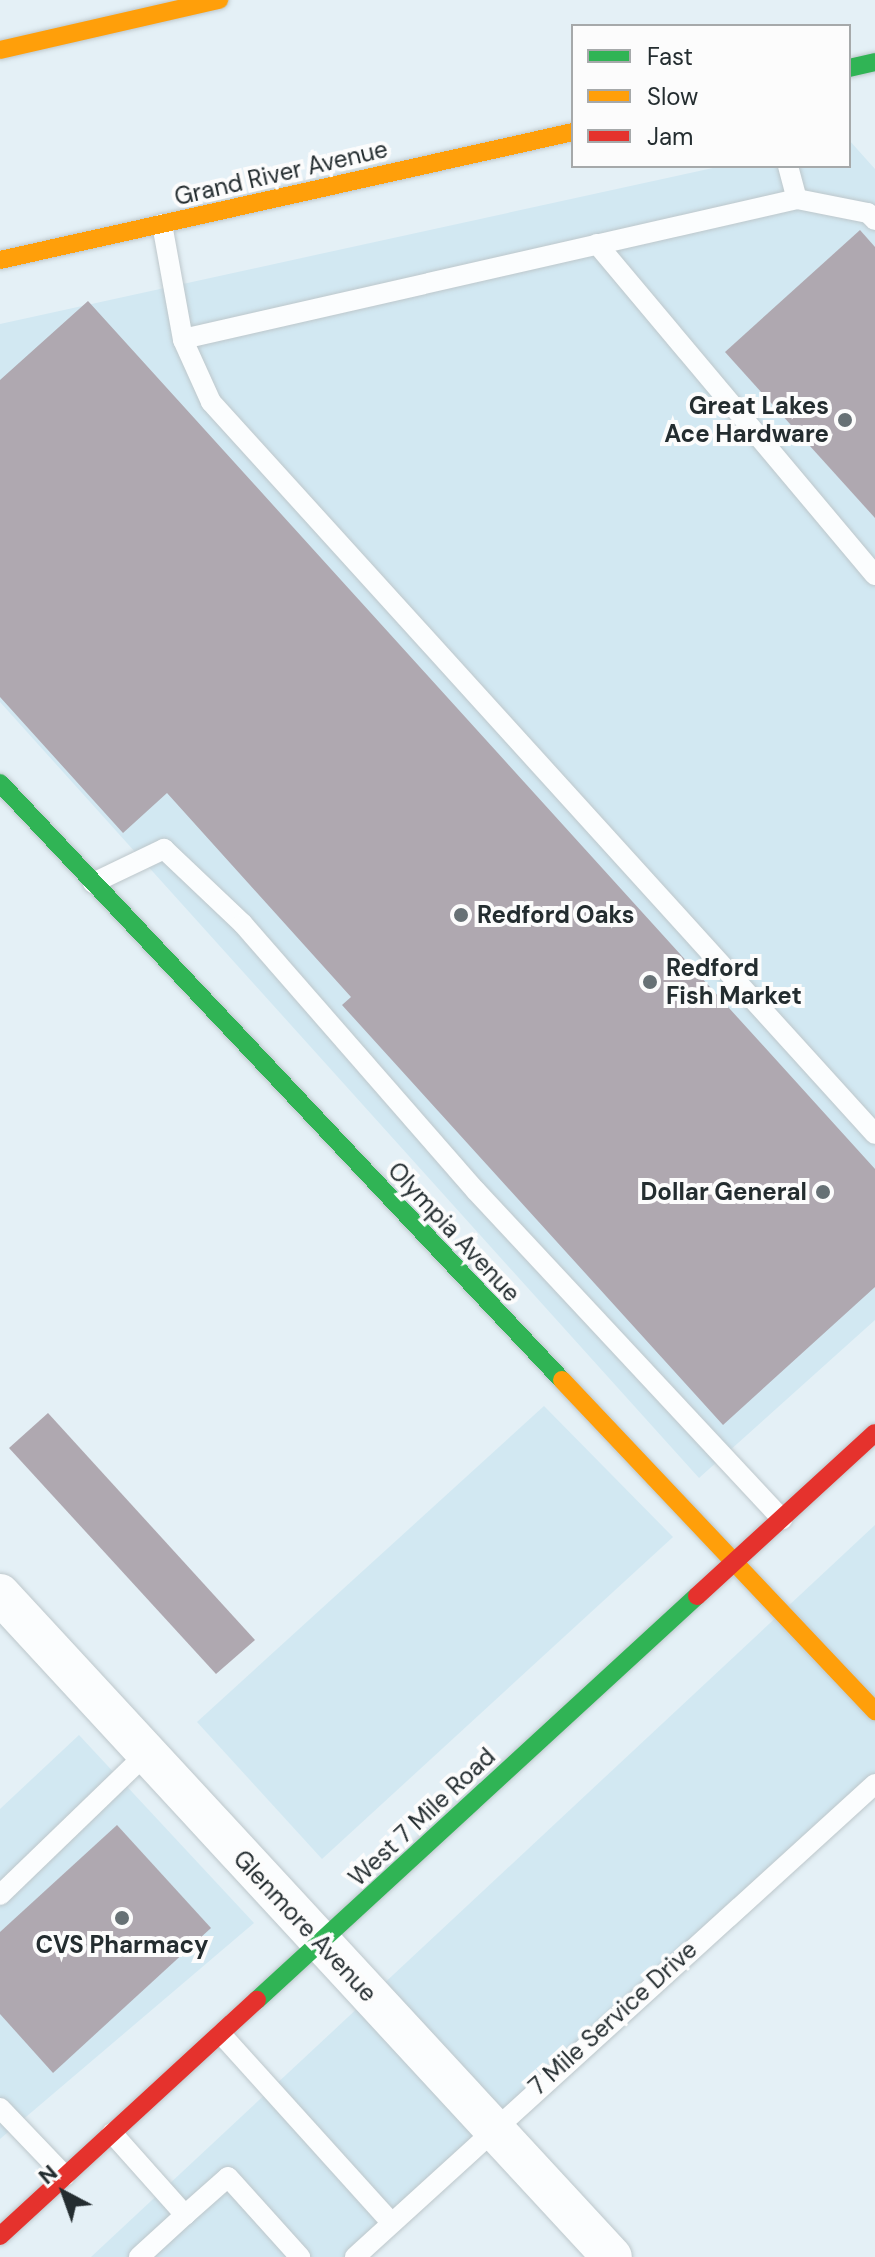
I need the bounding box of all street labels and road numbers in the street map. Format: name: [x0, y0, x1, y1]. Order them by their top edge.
street label: Grand River Avenue: [172, 134, 390, 212]
street label: Olympia Avenue: [382, 1156, 526, 1308]
street label: West 7 Mile Road: [343, 1742, 501, 1892]
street label: Glenmore Avenue: [227, 1844, 383, 2008]
street label: 7 Mile Service Drive: [523, 1935, 703, 2101]

